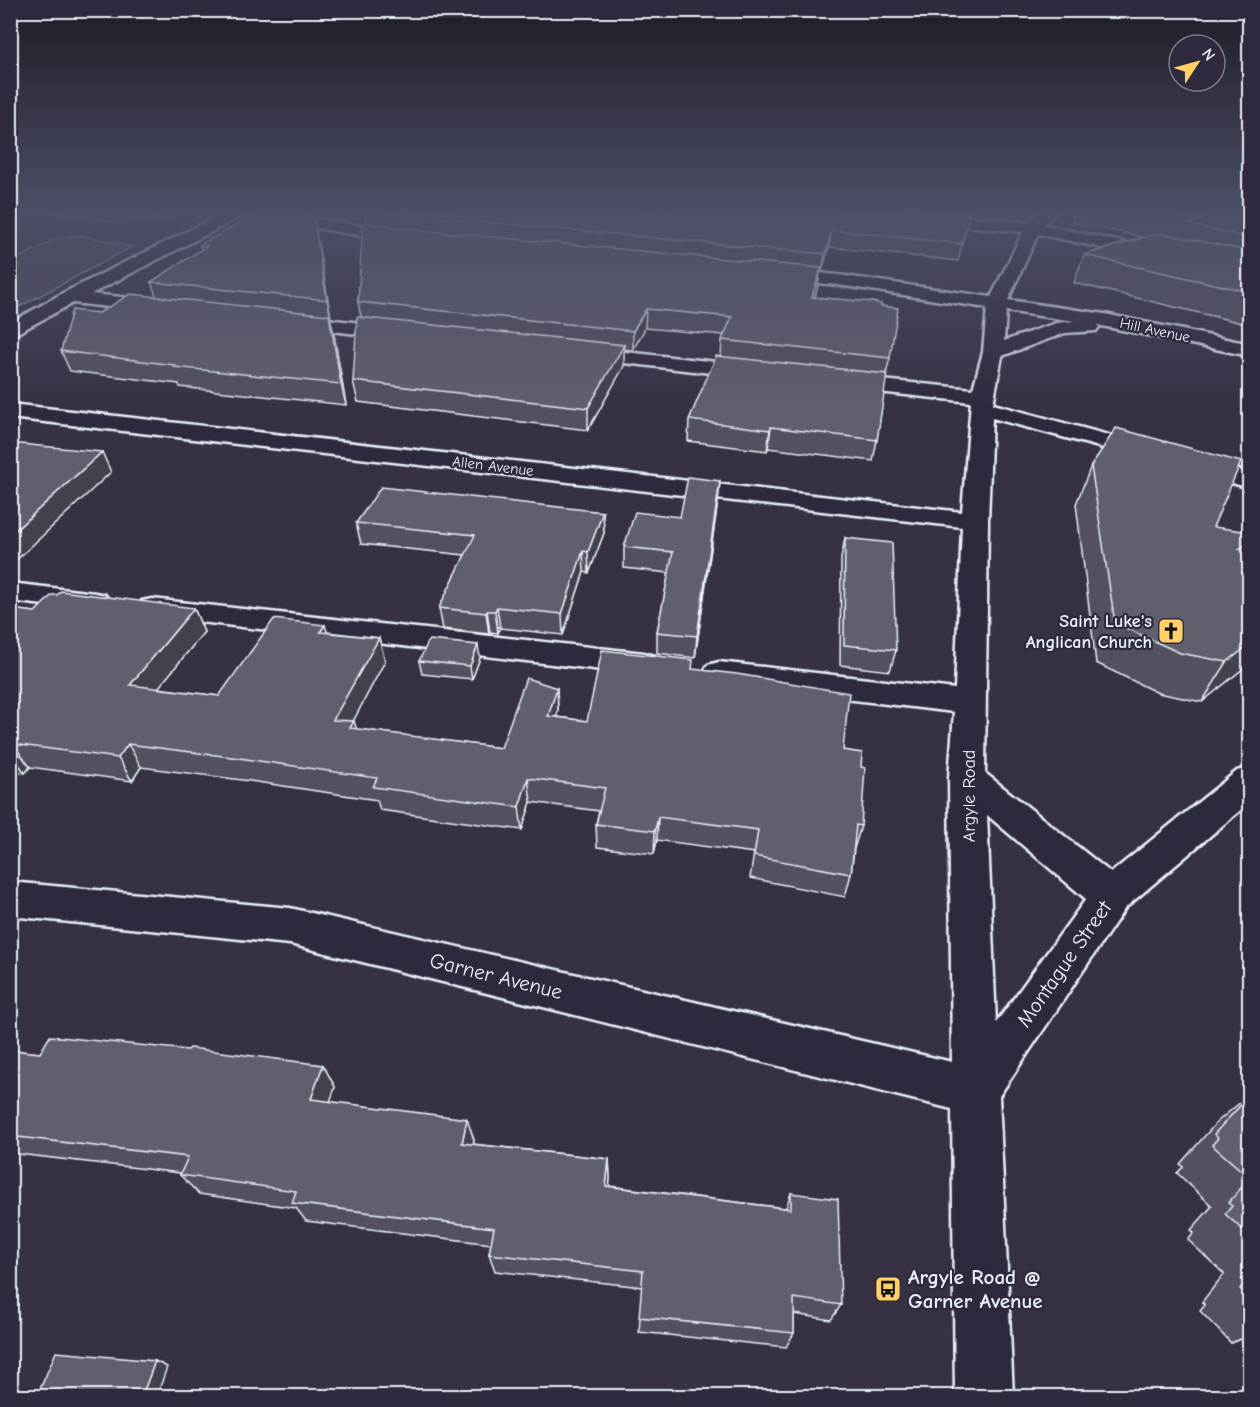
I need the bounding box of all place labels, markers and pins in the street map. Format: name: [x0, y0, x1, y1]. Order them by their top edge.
place label: Saint Luke's Anglican Church: [1026, 611, 1152, 653]
church icon: Saint Luke's Anglican Church: [1156, 616, 1186, 646]
place label: Argyle Road @ Garner Avenue: [908, 1265, 1043, 1313]
bus stop icon: Argyle Road @ Garner Avenue: [873, 1274, 903, 1304]

